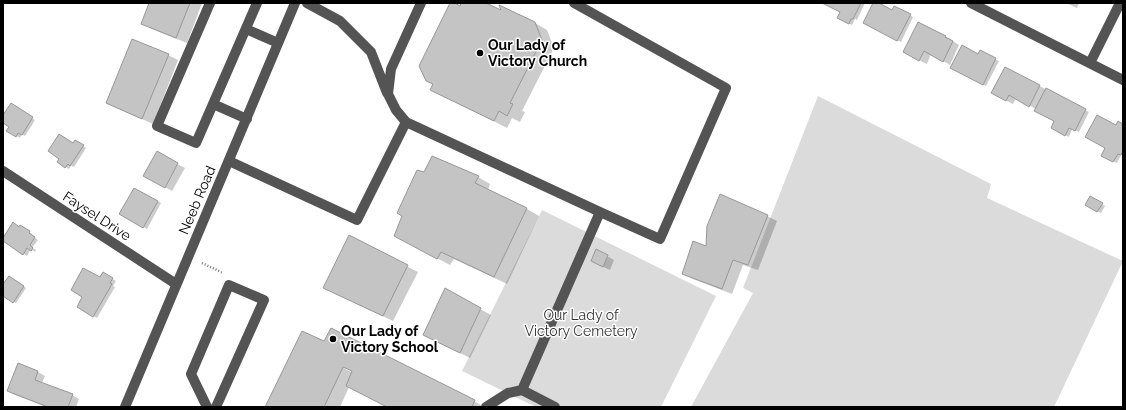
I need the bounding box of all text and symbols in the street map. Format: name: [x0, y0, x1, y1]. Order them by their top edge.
place label: Our Lady of Victory Church: [488, 37, 587, 69]
marker: Our Lady of Victory Church: [475, 48, 485, 58]
street label: Neeb Road: [175, 163, 219, 237]
street label: Faysel Drive: [60, 188, 134, 244]
park label: Our Lady of Victory Cemetery: [525, 307, 638, 339]
place label: Our Lady of Victory School: [341, 323, 439, 355]
marker: Our Lady of Victory School: [328, 334, 338, 344]

